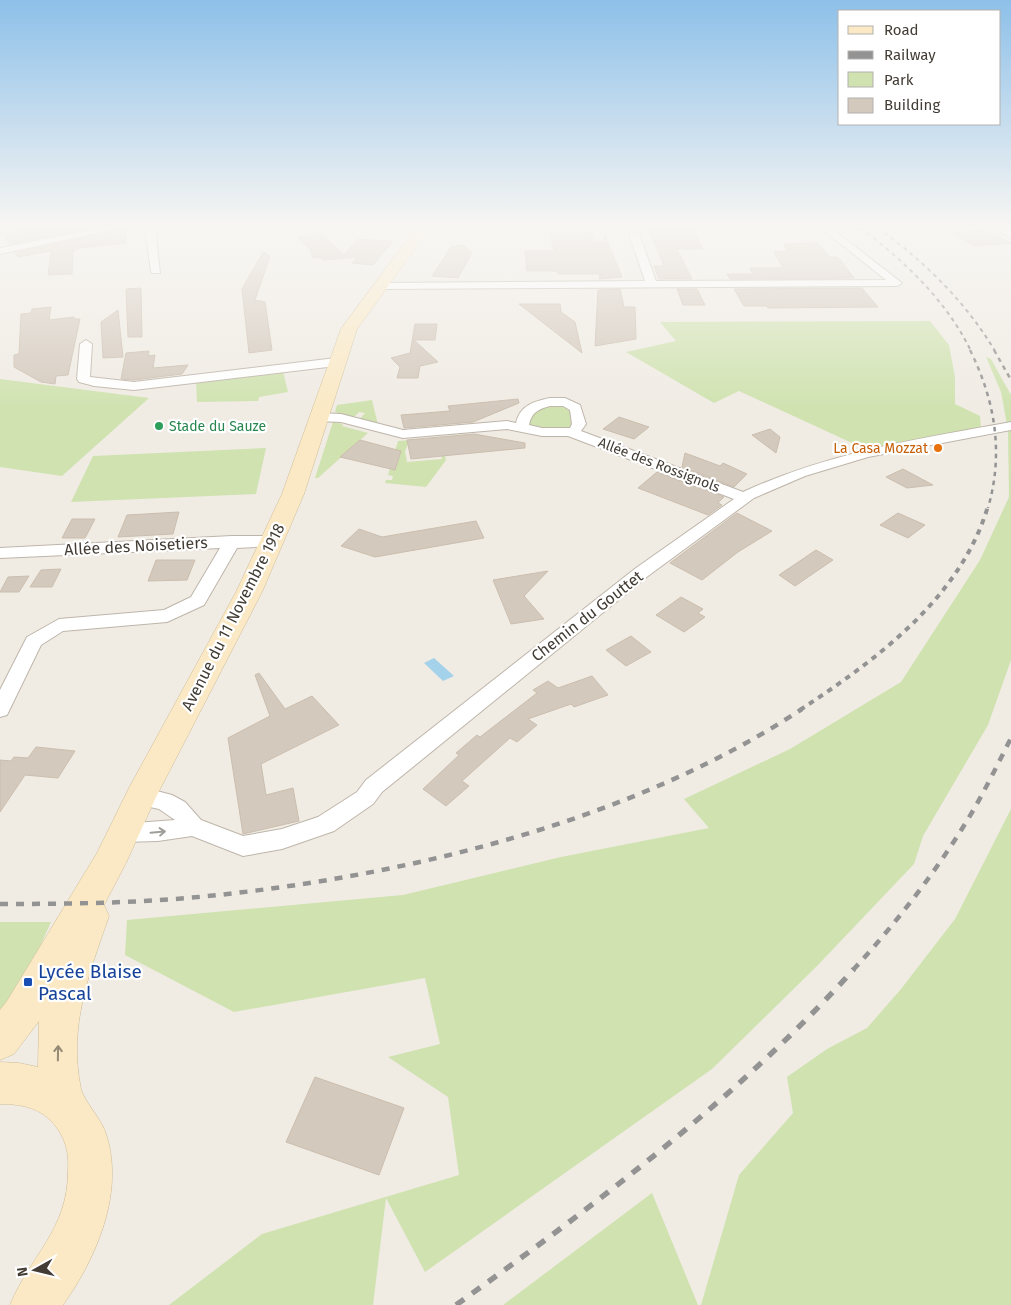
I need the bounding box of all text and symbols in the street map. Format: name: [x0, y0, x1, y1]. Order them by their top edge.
legend: [838, 10, 1001, 125]
text: Road: [884, 21, 919, 39]
text: Railway: [884, 46, 936, 64]
text: Park: [884, 71, 914, 89]
text: Building: [884, 96, 940, 114]
place label: Stade du Sauze: [169, 418, 266, 435]
marker: Stade du Sauze: [153, 420, 165, 432]
street label: Allée des Rossignols: [596, 434, 723, 496]
place label: La Casa Mozzat: [833, 440, 929, 457]
marker: La Casa Mozzat: [932, 442, 944, 454]
street label: Avenue du 11 Novembre 1918: [177, 520, 289, 714]
street label: Allée des Noisetiers: [64, 533, 208, 559]
street label: Chemin du Gouttet: [527, 566, 647, 665]
one-way arrow: [150, 827, 166, 836]
place label: Lycée Blaise Pascal: [38, 960, 142, 1005]
marker: Lycée Blaise Pascal: [22, 976, 34, 988]
one-way arrow: [54, 1045, 63, 1061]
north arrow: [10, 1245, 60, 1295]
text: N: [14, 1266, 32, 1278]

